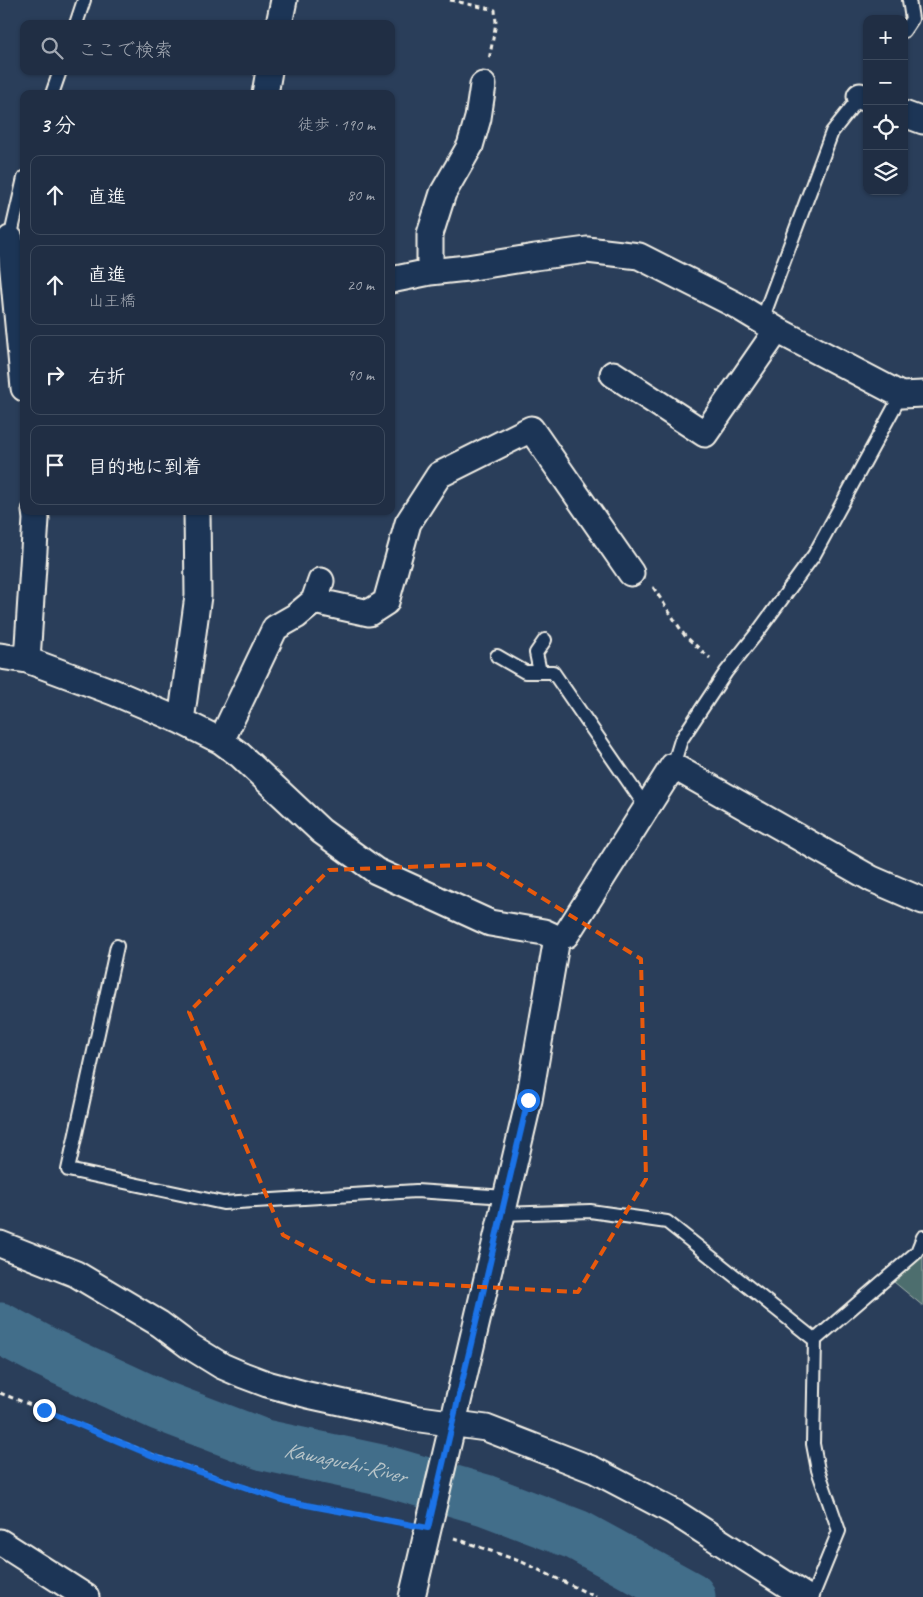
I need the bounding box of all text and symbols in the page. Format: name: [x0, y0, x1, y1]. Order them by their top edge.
map controls: [863, 15, 908, 195]
button: +: [863, 15, 908, 60]
search box: [20, 20, 395, 75]
icon: search: [38, 34, 66, 62]
text: ここで検索: [78, 38, 173, 62]
button: −: [863, 60, 908, 105]
button: locate: [863, 105, 908, 150]
text: 3 分: [40, 112, 76, 138]
text: 徒歩 · 190 m: [298, 115, 375, 135]
button: layers: [863, 150, 908, 195]
icon: ahead: [41, 181, 69, 209]
text: 直進: [88, 185, 126, 209]
text: 80 m: [347, 185, 374, 205]
text: 直進: [88, 263, 126, 287]
icon: ahead: [41, 271, 69, 299]
text: 20 m: [347, 275, 374, 295]
text: 山王橋: [88, 291, 136, 311]
icon: right: [41, 361, 69, 389]
text: 右折: [88, 365, 126, 389]
text: 90 m: [347, 365, 374, 385]
icon: arrive: [41, 451, 69, 479]
text: 目的地に到着: [88, 455, 202, 479]
route start: [517, 1089, 540, 1112]
route end: [33, 1399, 56, 1422]
water label: Kawaguchi-River: [282, 1436, 412, 1491]

